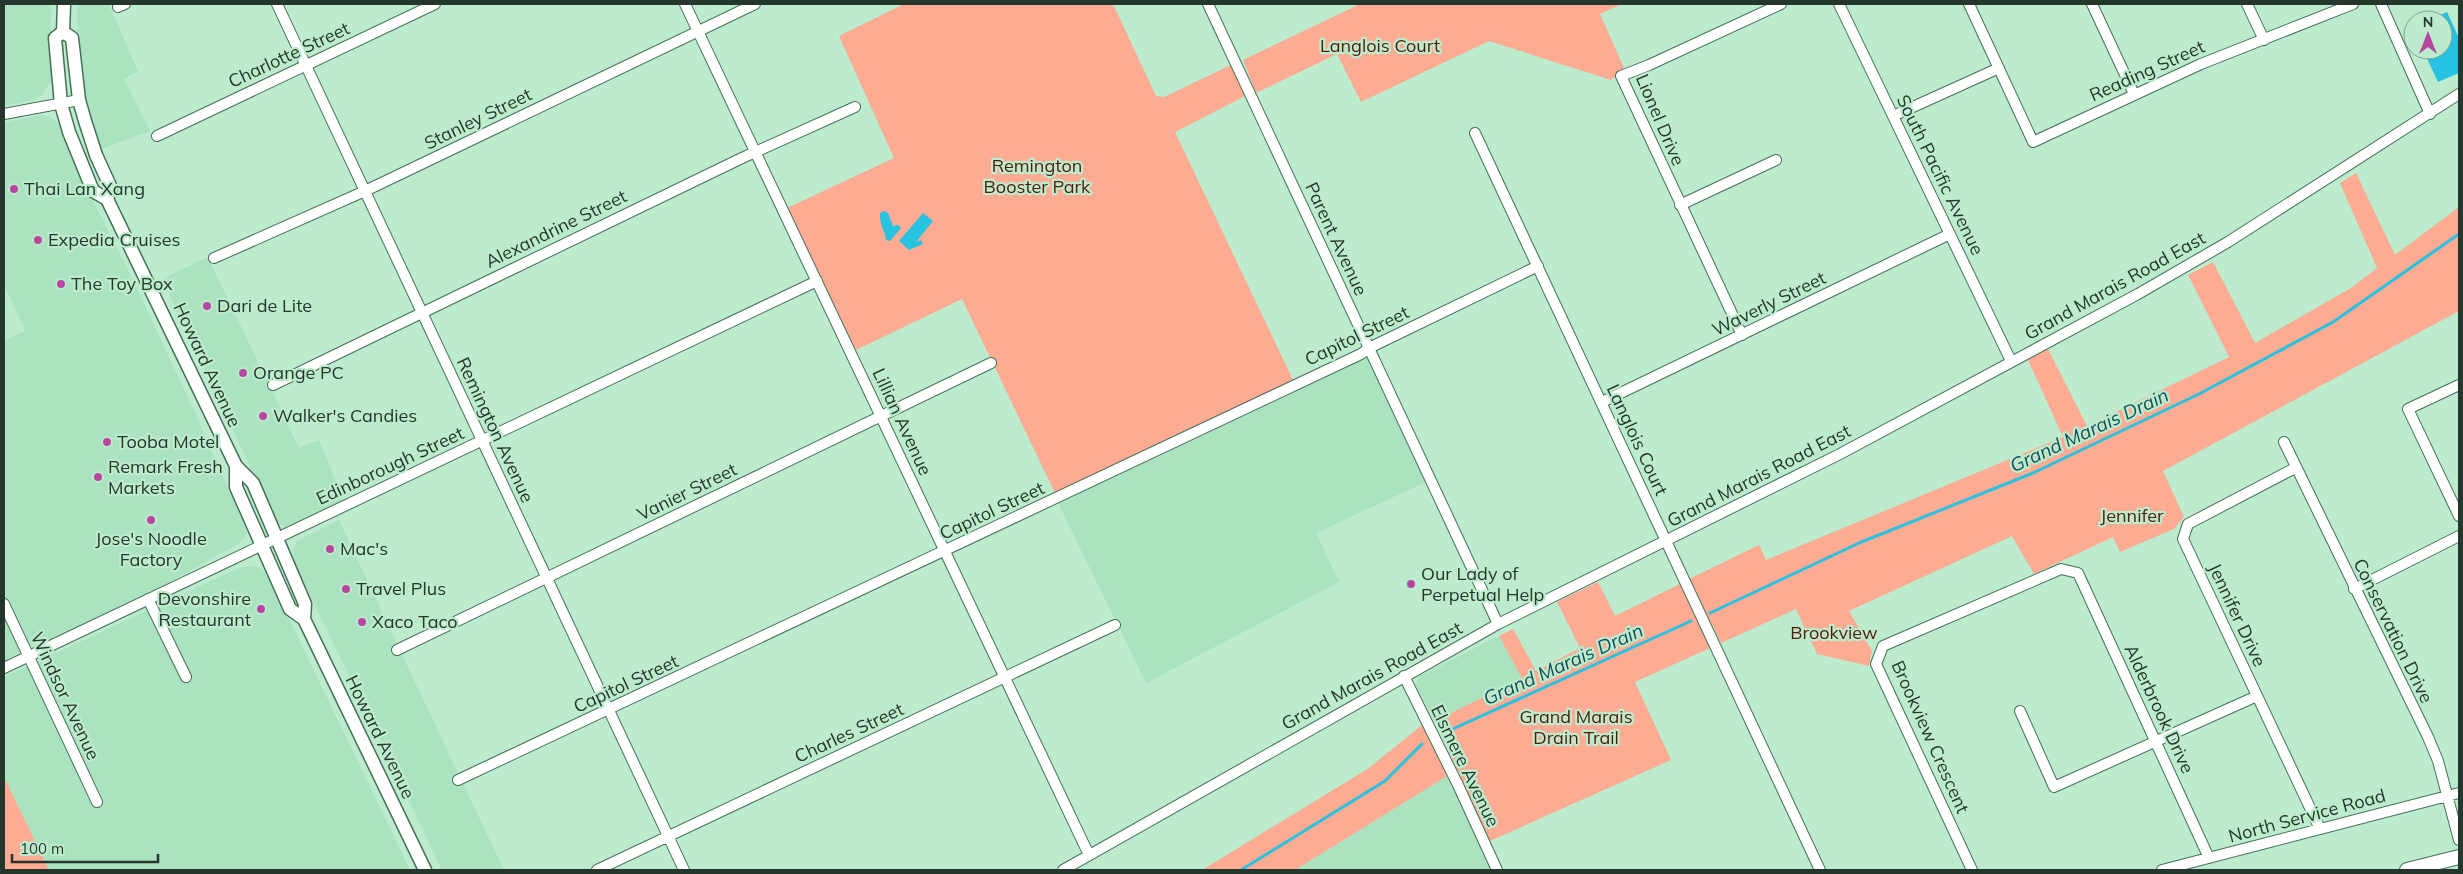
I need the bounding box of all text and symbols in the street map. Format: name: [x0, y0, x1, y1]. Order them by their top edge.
north arrow: [2403, 10, 2453, 60]
text: N: [2423, 13, 2433, 31]
street label: Charlotte Street: [224, 16, 353, 93]
park label: Langlois Court: [1320, 34, 1440, 57]
street label: Reading Street: [2086, 35, 2208, 106]
street label: Lionel Drive: [1631, 71, 1690, 169]
street label: Stanley Street: [420, 83, 535, 154]
street label: South Pacific Avenue: [1892, 91, 1989, 259]
park label: Remington Booster Park: [984, 154, 1091, 198]
place label: Thai Lan Xang: [24, 177, 145, 200]
street label: Parent Avenue: [1300, 178, 1373, 299]
marker: Thai Lan Xang: [8, 183, 20, 195]
street label: Alexandrine Street: [481, 184, 630, 273]
street label: Grand Marais Road East: [2020, 226, 2209, 345]
place label: Expedia Cruises: [48, 228, 181, 251]
marker: Expedia Cruises: [32, 234, 44, 246]
street label: Waverly Street: [1708, 266, 1829, 341]
place label: The Toy Box: [71, 272, 173, 295]
marker: The Toy Box: [55, 278, 67, 290]
place label: Dari de Lite: [217, 294, 312, 317]
street label: Howard Avenue: [169, 299, 246, 431]
marker: Dari de Lite: [201, 300, 213, 312]
street label: Capitol Street: [1301, 300, 1413, 371]
street label: Remington Avenue: [452, 353, 539, 506]
place label: Orange PC: [253, 361, 344, 384]
street label: Lillian Avenue: [868, 364, 937, 479]
marker: Orange PC: [237, 367, 249, 379]
street label: Langlois Court: [1602, 380, 1673, 499]
water label: Grand Marais Drain: [2006, 383, 2172, 477]
place label: Walker's Candies: [273, 404, 417, 427]
marker: Walker's Candies: [257, 410, 269, 422]
street label: Grand Marais Road East: [1663, 419, 1854, 532]
street label: Edinborough Street: [312, 421, 467, 510]
place label: Tooba Motel: [117, 430, 219, 453]
marker: Tooba Motel: [101, 436, 113, 448]
place label: Remark Fresh Markets: [108, 455, 223, 499]
street label: Vanier Street: [633, 458, 740, 526]
marker: Remark Fresh Markets: [92, 471, 104, 483]
street label: Capitol Street: [936, 476, 1048, 545]
park label: Jennifer: [2100, 504, 2164, 527]
marker: Jose's Noodle Factory: [145, 514, 157, 526]
place label: Jose's Noodle Factory: [95, 527, 207, 571]
place label: Mac's: [340, 537, 388, 560]
marker: Mac's: [324, 543, 336, 555]
street label: Conservation Drive: [2348, 555, 2438, 707]
street label: Jennifer Drive: [2203, 559, 2271, 670]
place label: Our Lady of Perpetual Help: [1421, 562, 1544, 606]
place label: Travel Plus: [356, 577, 446, 600]
marker: Our Lady of Perpetual Help: [1405, 578, 1417, 590]
marker: Travel Plus: [340, 583, 352, 595]
place label: Devonshire Restaurant: [158, 587, 251, 631]
marker: Devonshire Restaurant: [255, 603, 267, 615]
place label: Xaco Taco: [372, 610, 458, 633]
marker: Xaco Taco: [356, 616, 368, 628]
street label: Grand Marais Road East: [1277, 616, 1466, 735]
water label: Grand Marais Drain: [1479, 618, 1647, 710]
park label: Brookview: [1790, 621, 1878, 644]
street label: Windsor Avenue: [26, 628, 105, 764]
street label: Alderbrook Drive: [2119, 641, 2199, 777]
street label: Capitol Street: [570, 649, 682, 718]
street label: Brookview Crescent: [1886, 657, 1974, 817]
street label: Howard Avenue: [341, 671, 420, 802]
street label: Charles Street: [791, 697, 907, 768]
street label: Elsmere Avenue: [1426, 701, 1505, 831]
park label: Grand Marais Drain Trail: [1519, 705, 1633, 749]
street label: North Service Road: [2226, 784, 2388, 848]
scale bar: [12, 832, 159, 864]
text: 100 m: [20, 839, 64, 858]

